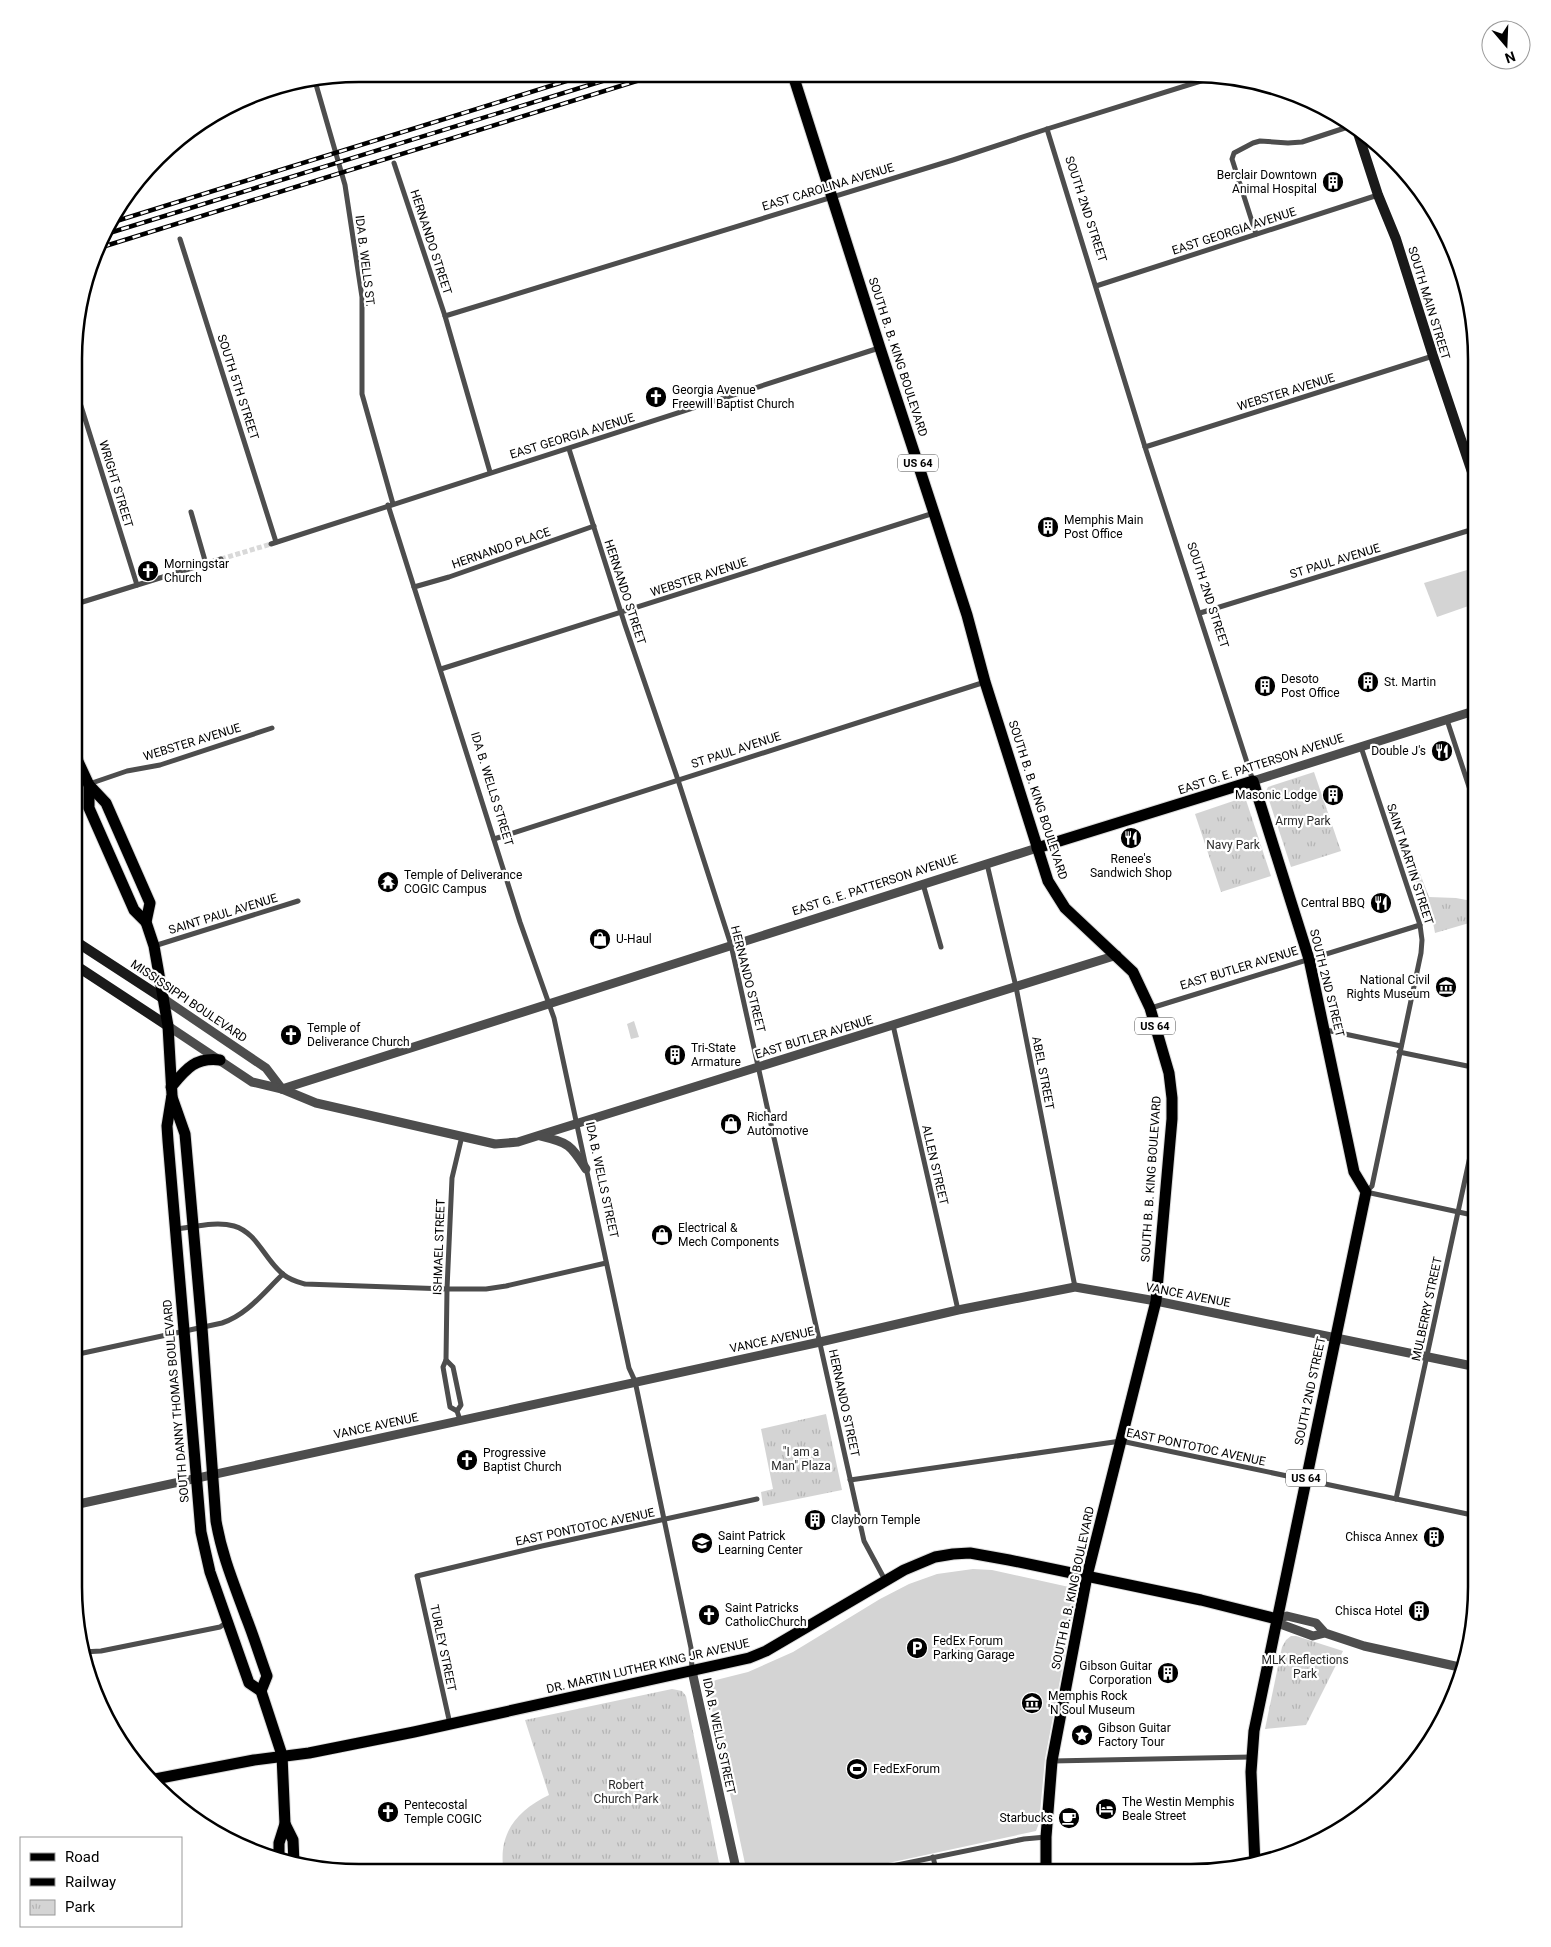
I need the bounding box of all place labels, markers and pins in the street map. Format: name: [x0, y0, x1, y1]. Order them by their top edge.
place label: Berclair Downtown Animal Hospital: [1217, 168, 1317, 196]
building icon: Berclair Downtown Animal Hospital: [1321, 170, 1345, 194]
place label: Georgia Avenue Freewill Baptist Church: [672, 383, 794, 411]
church icon: Georgia Avenue Freewill Baptist Church: [644, 385, 668, 409]
place label: Memphis Main Post Office: [1064, 513, 1143, 541]
building icon: Memphis Main Post Office: [1036, 515, 1060, 539]
place label: Morningstar Church: [164, 557, 229, 585]
church icon: Morningstar Church: [136, 559, 160, 583]
building icon: St. Martin: [1356, 670, 1380, 694]
place label: Desoto Post Office: [1281, 672, 1340, 700]
building icon: Desoto Post Office: [1253, 674, 1277, 698]
place label: St. Martin: [1384, 675, 1436, 689]
restaurant icon: Double J's: [1430, 739, 1454, 763]
place label: Double J's: [1371, 744, 1426, 758]
building icon: Masonic Lodge: [1321, 783, 1345, 807]
place label: Masonic Lodge: [1235, 788, 1317, 802]
restaurant icon: Renee's Sandwich Shop: [1119, 826, 1143, 850]
place label: Renee's Sandwich Shop: [1090, 852, 1172, 880]
place label: Temple of Deliverance COGIC Campus: [404, 868, 522, 896]
temple icon: Temple of Deliverance COGIC Campus: [376, 870, 400, 894]
restaurant icon: Central BBQ: [1369, 891, 1393, 915]
place label: Central BBQ: [1301, 896, 1365, 910]
shop icon: U-Haul: [588, 927, 612, 951]
place label: U-Haul: [616, 932, 652, 946]
place label: National Civil Rights Museum: [1346, 973, 1430, 1001]
museum icon: National Civil Rights Museum: [1434, 975, 1458, 999]
place label: Temple of Deliverance Church: [307, 1021, 410, 1049]
church icon: Temple of Deliverance Church: [279, 1023, 303, 1047]
place label: Tri-State Armature: [691, 1041, 741, 1069]
building icon: Tri-State Armature: [663, 1043, 687, 1067]
place label: Richard Automotive: [747, 1110, 808, 1138]
shop icon: Richard Automotive: [719, 1112, 743, 1136]
place label: Electrical & Mech Components: [678, 1221, 779, 1249]
shop icon: Electrical & Mech Components: [650, 1223, 674, 1247]
place label: Progressive Baptist Church: [483, 1446, 562, 1474]
church icon: Progressive Baptist Church: [455, 1448, 479, 1472]
building icon: Clayborn Temple: [803, 1508, 827, 1532]
place label: Clayborn Temple: [831, 1513, 920, 1527]
building icon: Chisca Annex: [1422, 1525, 1446, 1549]
place label: Saint Patrick Learning Center: [718, 1529, 802, 1557]
place label: Chisca Annex: [1345, 1530, 1418, 1544]
school or university icon: Saint Patrick Learning Center: [690, 1531, 714, 1555]
building icon: Chisca Hotel: [1407, 1599, 1431, 1623]
place label: Saint Patricks CatholicChurch: [725, 1601, 807, 1629]
church icon: Saint Patricks CatholicChurch: [697, 1603, 721, 1627]
place label: Chisca Hotel: [1335, 1604, 1403, 1618]
place label: FedEx Forum Parking Garage: [933, 1634, 1015, 1662]
parking icon: FedEx Forum Parking Garage: [905, 1636, 929, 1660]
place label: Gibson Guitar Corporation: [1079, 1659, 1152, 1687]
building icon: Gibson Guitar Corporation: [1156, 1661, 1180, 1685]
place label: Memphis Rock 'N Soul Museum: [1048, 1689, 1135, 1717]
museum icon: Memphis Rock 'N Soul Museum: [1020, 1691, 1044, 1715]
place label: Gibson Guitar Factory Tour: [1098, 1721, 1171, 1749]
place icon: Gibson Guitar Factory Tour: [1070, 1723, 1094, 1747]
sports icon: FedExForum: [845, 1757, 869, 1781]
place label: FedExForum: [873, 1762, 940, 1776]
place label: The Westin Memphis Beale Street: [1122, 1795, 1234, 1823]
hotel icon: The Westin Memphis Beale Street: [1094, 1797, 1118, 1821]
place label: Pentecostal Temple COGIC: [404, 1798, 482, 1826]
church icon: Pentecostal Temple COGIC: [376, 1800, 400, 1824]
cafe icon: Starbucks: [1057, 1806, 1081, 1830]
place label: Starbucks: [999, 1811, 1053, 1825]

